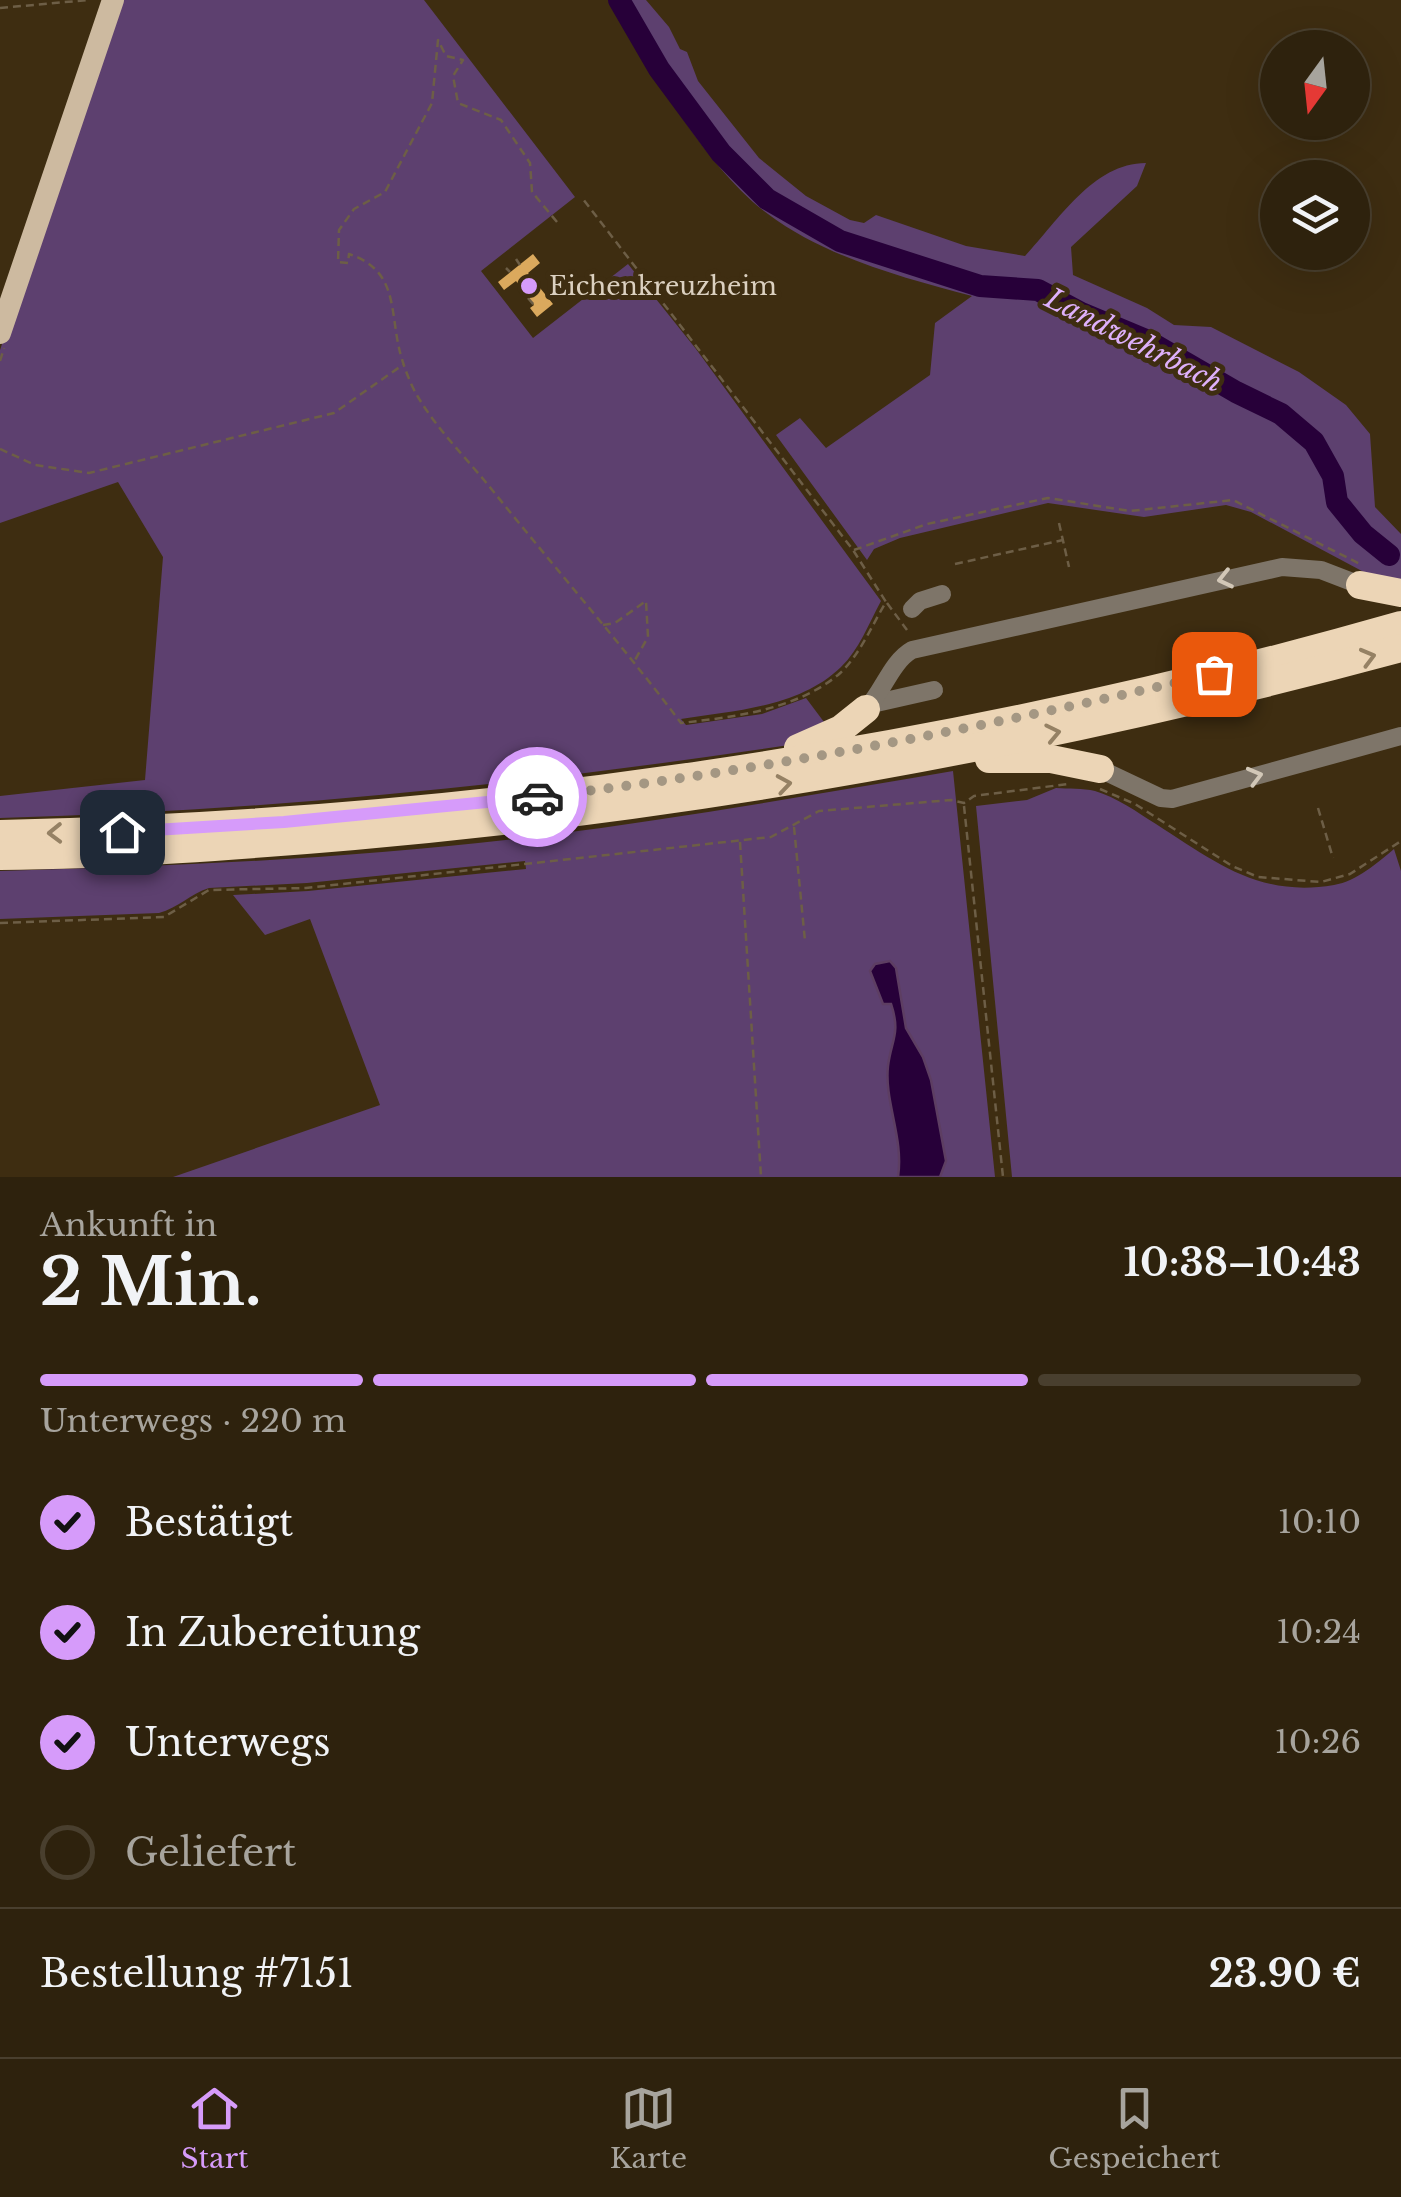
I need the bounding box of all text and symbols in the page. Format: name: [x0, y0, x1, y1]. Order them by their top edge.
north arrow: [1260, 30, 1370, 140]
map controls: [1260, 30, 1370, 270]
button: layers: [1260, 160, 1370, 270]
place label: Eichenkreuzheim: [549, 271, 777, 302]
marker: Eichenkreuzheim: [518, 275, 540, 297]
water label: Landwehrbach: [1038, 280, 1228, 400]
one-way arrow: [1217, 567, 1234, 588]
pin: [1172, 632, 1257, 717]
icon: bag: [1187, 647, 1242, 702]
one-way arrow: [1359, 647, 1377, 668]
one-way arrow: [1044, 724, 1061, 745]
courier: [487, 747, 587, 847]
one-way arrow: [1246, 767, 1263, 788]
icon: car: [510, 770, 565, 825]
one-way arrow: [776, 774, 793, 795]
pin: [80, 790, 165, 875]
icon: home: [95, 805, 150, 860]
one-way arrow: [47, 823, 63, 844]
text: Ankunft in: [40, 1205, 217, 1245]
text: 10:38–10:43: [1123, 1239, 1361, 1286]
text: 2 Min.: [40, 1242, 262, 1323]
text: Unterwegs · 220 m: [40, 1401, 346, 1441]
icon: check: [40, 1495, 95, 1550]
text: Bestätigt: [125, 1499, 293, 1546]
text: 10:10: [1278, 1502, 1361, 1542]
icon: check: [40, 1605, 95, 1660]
text: In Zubereitung: [125, 1609, 420, 1656]
text: 10:24: [1276, 1612, 1361, 1652]
icon: check: [40, 1715, 95, 1770]
text: Unterwegs: [125, 1719, 330, 1766]
text: 10:26: [1274, 1722, 1361, 1762]
text: Geliefert: [125, 1829, 296, 1876]
text: Bestellung #7151: [40, 1950, 354, 1997]
text: 23.90 €: [1209, 1950, 1361, 1997]
tab: Start: [181, 2081, 249, 2176]
tab: Karte: [610, 2081, 687, 2176]
tab: Gespeichert: [1048, 2081, 1220, 2176]

